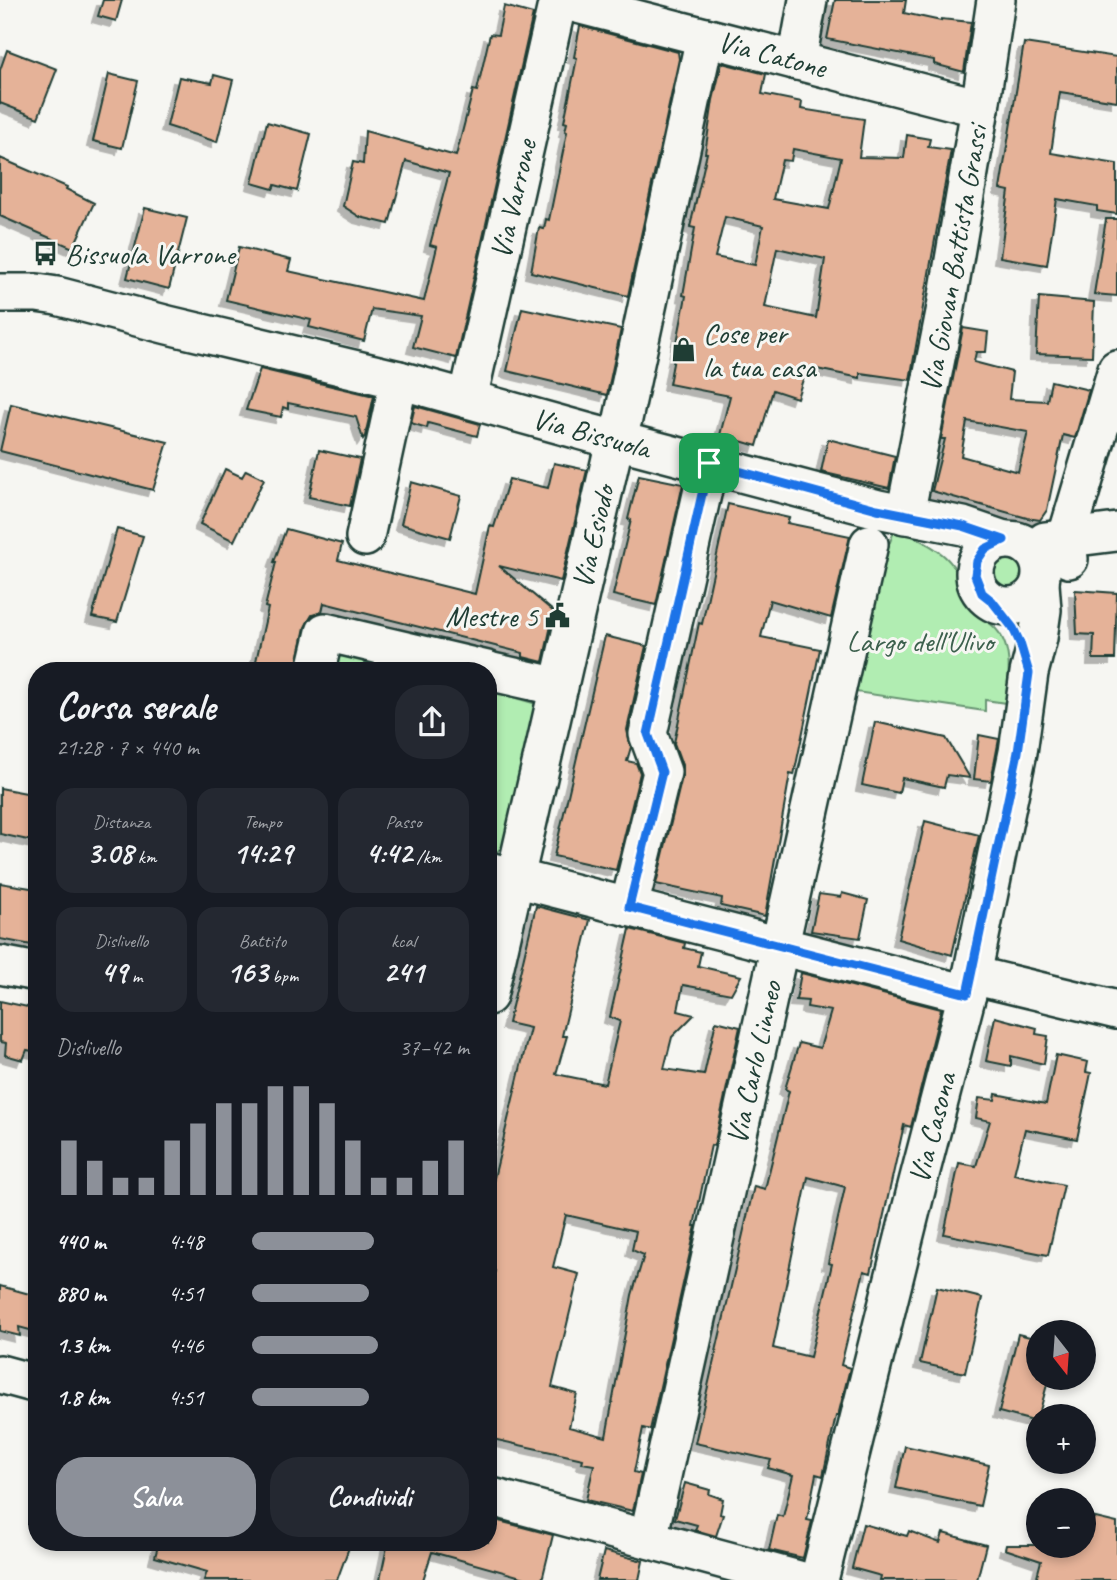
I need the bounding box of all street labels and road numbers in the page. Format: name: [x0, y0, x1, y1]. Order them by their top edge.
street label: Via Catone: [714, 22, 832, 87]
street label: Via Giovan Battista Grassi: [911, 119, 996, 395]
street label: Via Varrone: [481, 134, 545, 262]
street label: Via Bissuola: [528, 399, 657, 468]
street label: Via Esiodo: [563, 478, 624, 592]
street label: Via Carlo Linneo: [717, 976, 791, 1148]
street label: Via Casona: [900, 1067, 965, 1187]

